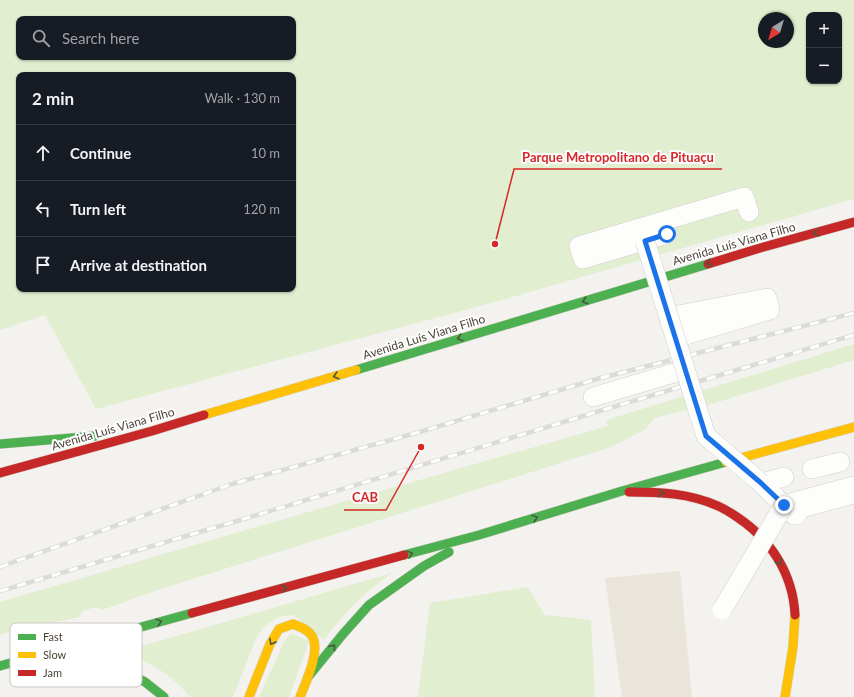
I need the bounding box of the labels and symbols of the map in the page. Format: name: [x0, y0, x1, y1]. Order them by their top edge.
north arrow: [758, 12, 794, 48]
callout: Parque Metropolitano de Pituaçu: [514, 144, 722, 169]
text: Parque Metropolitano de Pituaçu: [522, 149, 714, 165]
street label: Avenida Luís Viana Filho: [671, 219, 797, 268]
route start: [658, 225, 676, 243]
one-way arrow: [813, 228, 820, 236]
one-way arrow: [706, 258, 713, 267]
one-way arrow: [582, 296, 589, 305]
street label: Avenida Luís Viana Filho: [361, 311, 487, 362]
one-way arrow: [457, 333, 464, 342]
one-way arrow: [333, 371, 340, 380]
street label: Avenida Luís Viana Filho: [50, 404, 176, 453]
callout: CAB: [344, 485, 386, 510]
one-way arrow: [658, 488, 664, 497]
text: CAB: [352, 489, 379, 505]
route end: [775, 496, 793, 514]
one-way arrow: [531, 514, 538, 523]
one-way arrow: [406, 550, 413, 559]
one-way arrow: [775, 558, 782, 565]
one-way arrow: [281, 584, 288, 593]
one-way arrow: [156, 619, 162, 627]
legend: [10, 623, 142, 687]
text: Fast: [43, 630, 63, 643]
one-way arrow: [269, 638, 276, 645]
one-way arrow: [328, 644, 335, 651]
text: Slow: [43, 648, 67, 661]
text: Jam: [43, 666, 62, 679]

